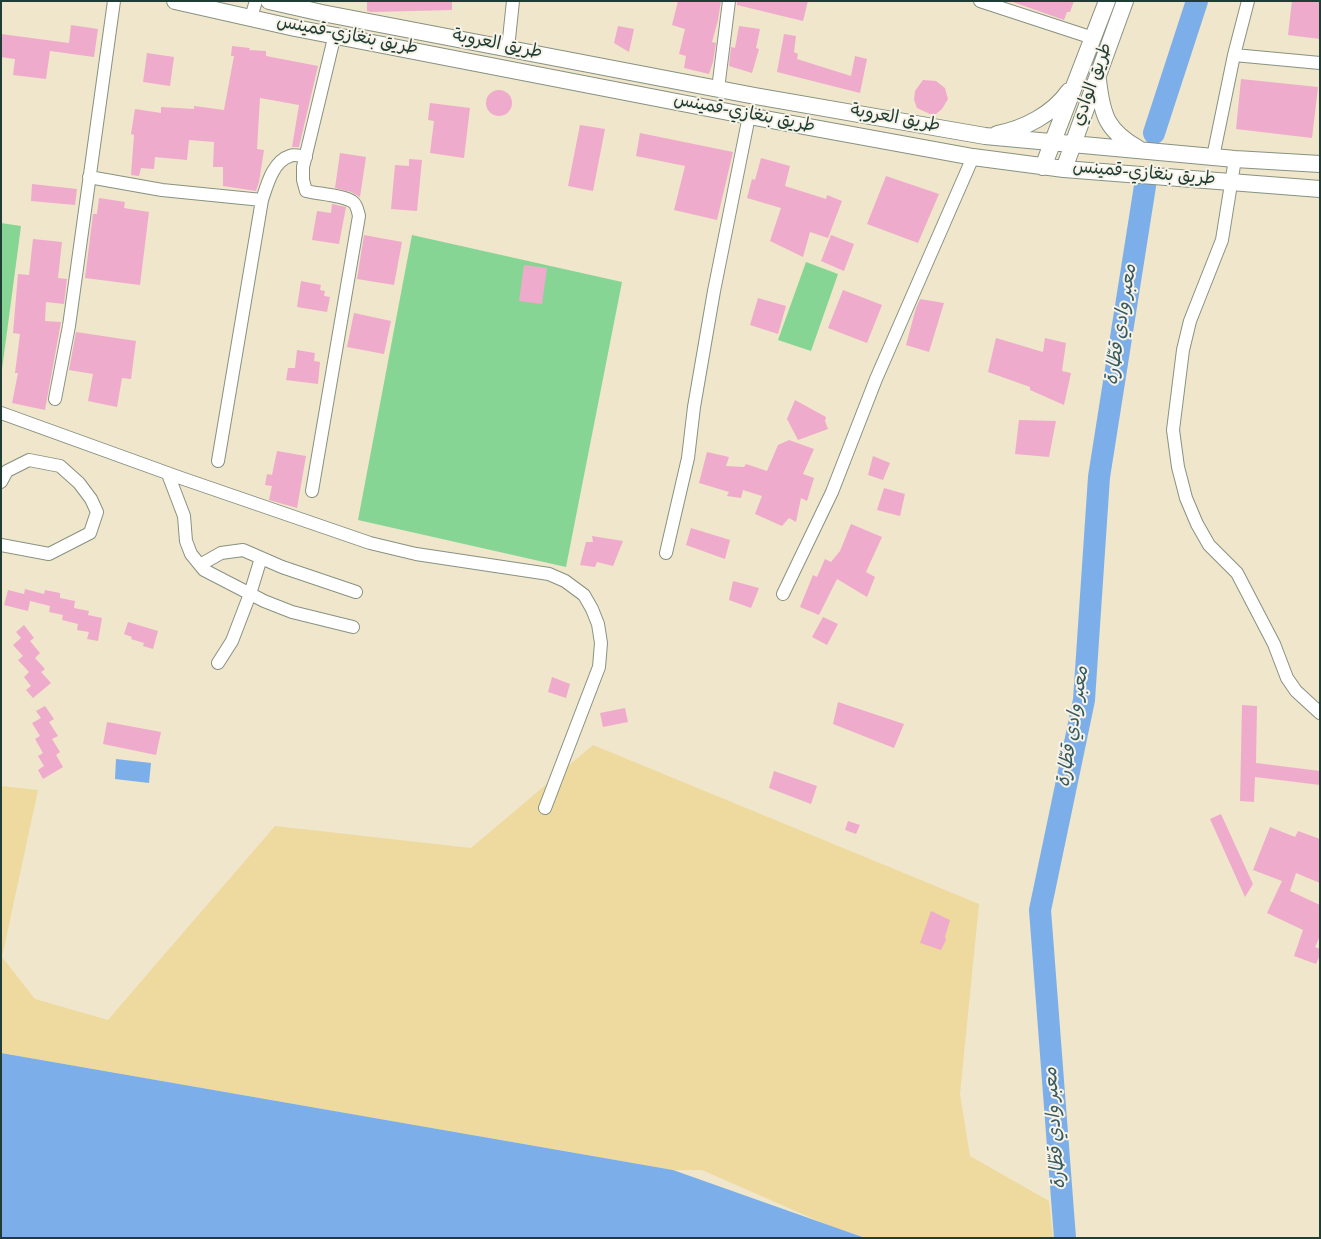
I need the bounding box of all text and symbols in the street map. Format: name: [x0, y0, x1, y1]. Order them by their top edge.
street label: طريق بنغازي-قمينس: [275, 13, 419, 61]
street label: طريق العروبة: [450, 27, 544, 65]
street label: طريق الوادي: [1069, 41, 1119, 129]
street label: طريق بنغازي-قمينس: [672, 91, 816, 139]
street label: طريق العروبة: [848, 101, 942, 139]
street label: طريق بنغازي-قمينس: [1072, 158, 1216, 192]
water label: معبر وادي قطّارة: [1102, 263, 1144, 387]
water label: معبر وادي قطّارة: [1054, 665, 1096, 789]
water label: معبر وادي قطّارة: [1041, 1066, 1073, 1190]

